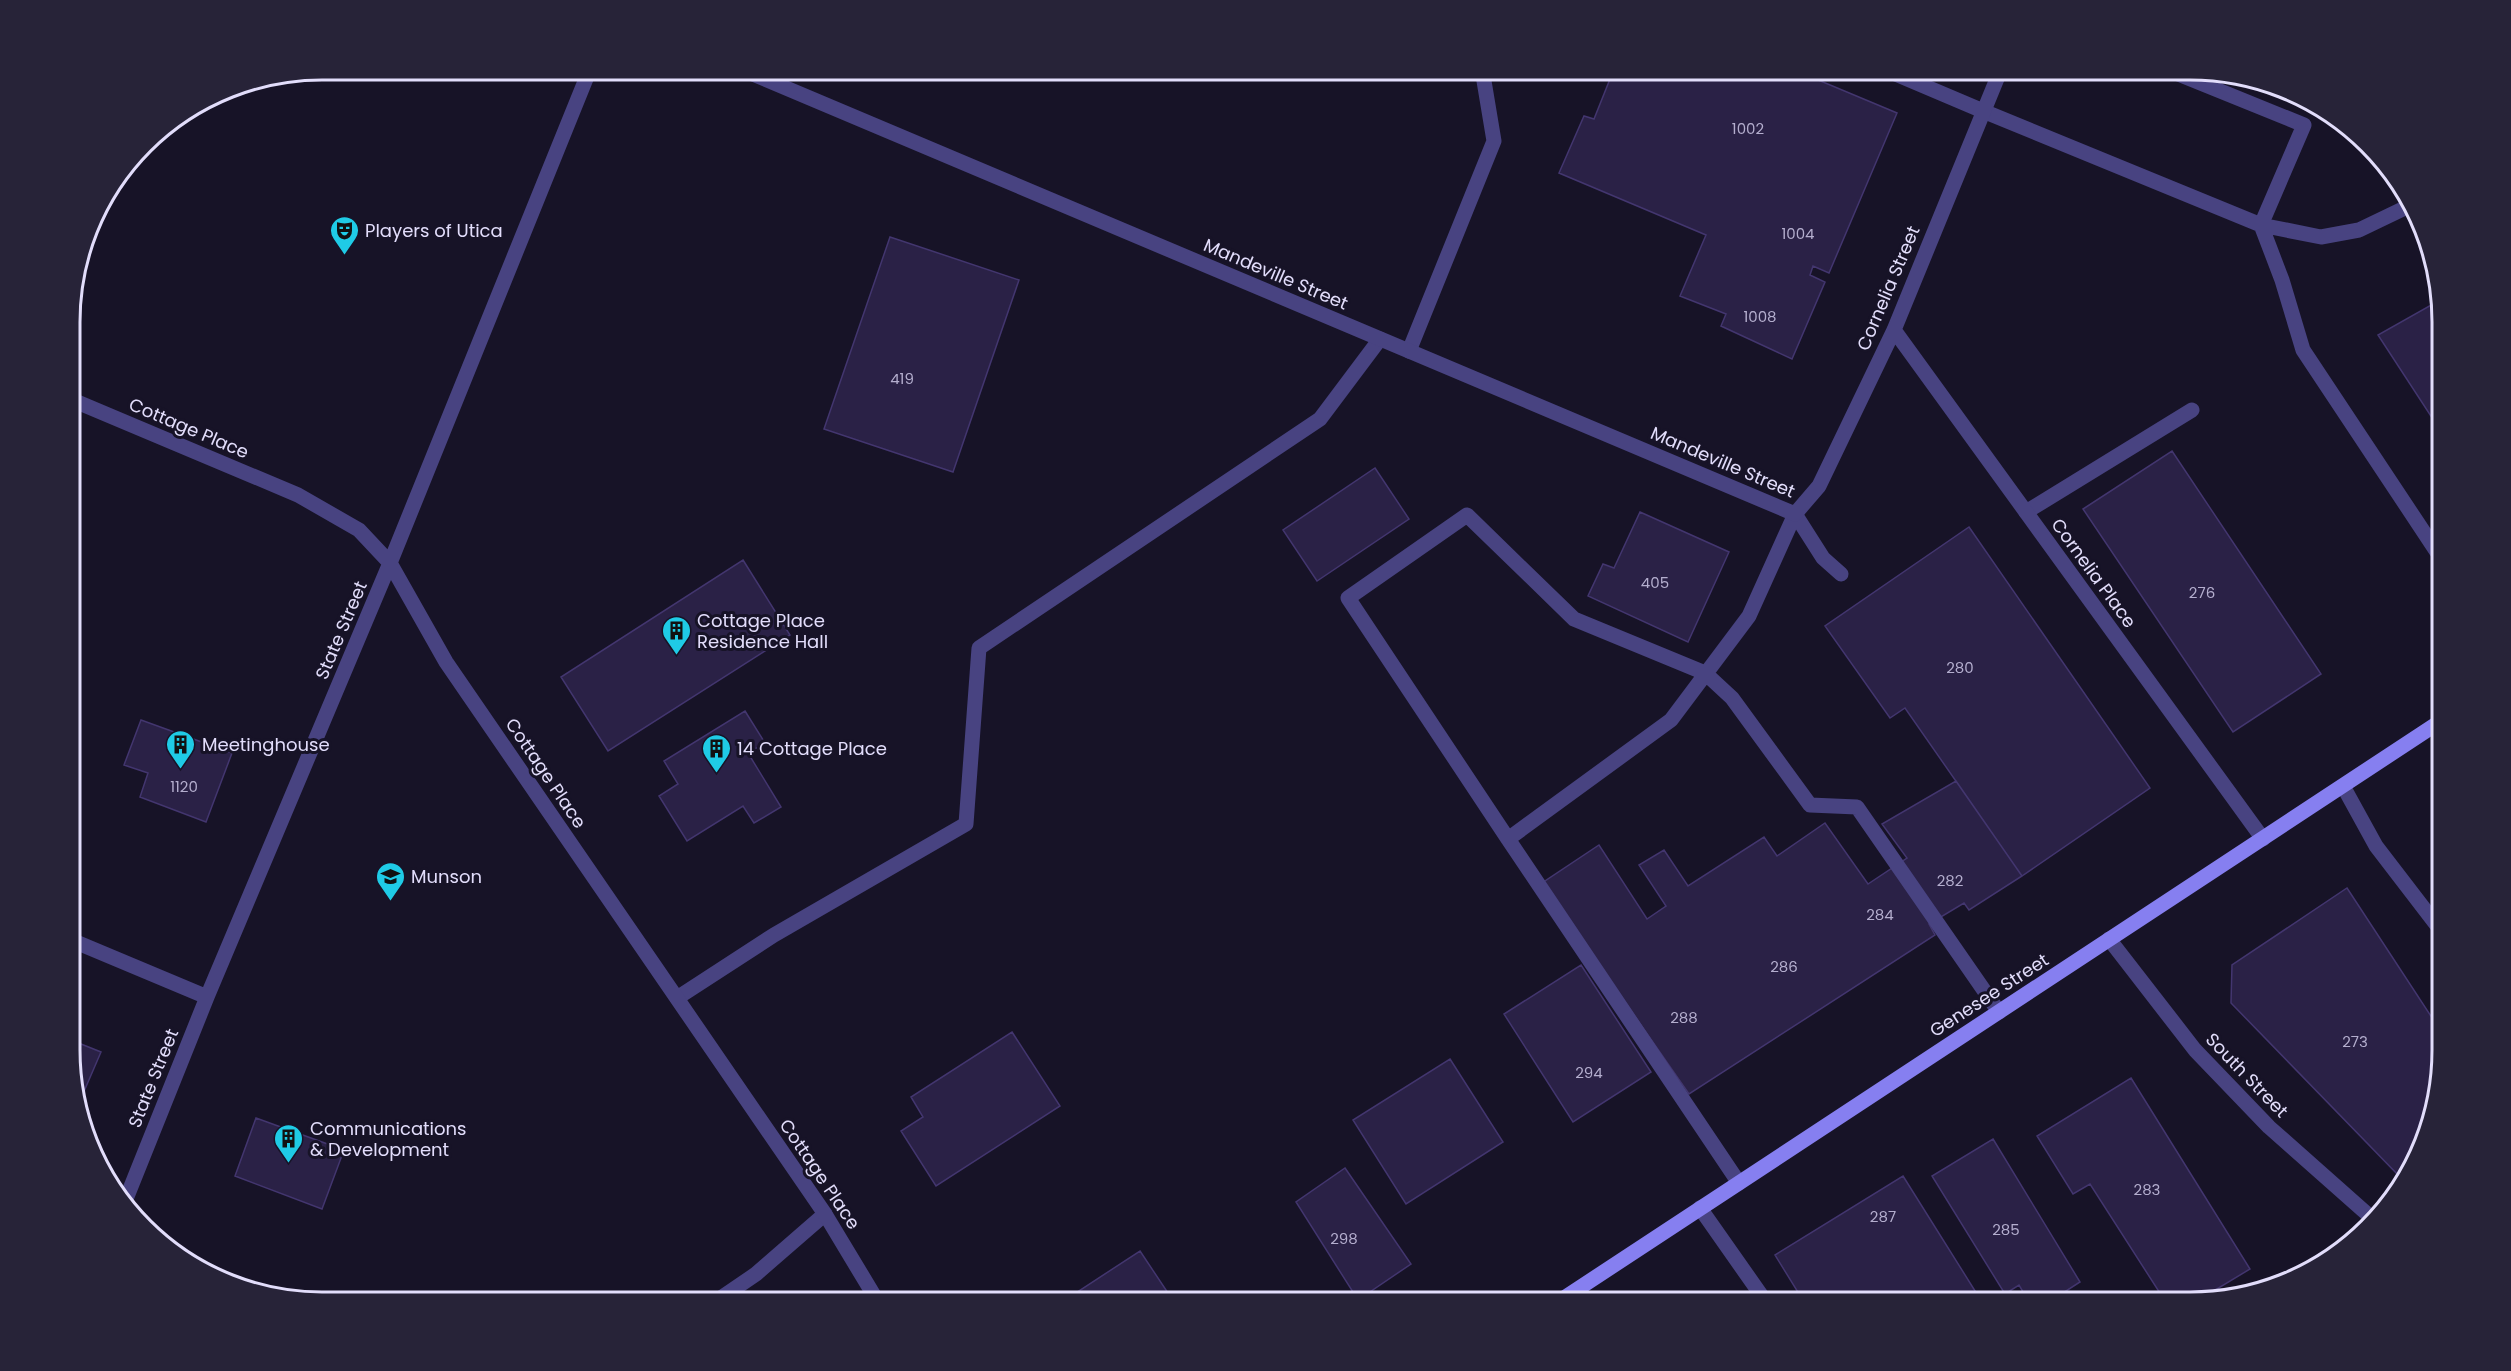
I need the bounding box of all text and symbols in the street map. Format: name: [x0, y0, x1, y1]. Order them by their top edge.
house number: 1002: [1732, 118, 1764, 139]
theatre icon: Players of Utica: [328, 214, 360, 256]
place label: Players of Utica: [365, 218, 503, 243]
street label: Cornelia Street: [1850, 222, 1926, 354]
house number: 1004: [1781, 223, 1815, 244]
street label: Mandeville Street: [1200, 232, 1352, 316]
house number: 1008: [1743, 306, 1777, 327]
house number: 419: [890, 368, 914, 389]
street label: Cottage Place: [125, 391, 253, 465]
street label: Mandeville Street: [1647, 420, 1799, 504]
street label: Cornelia Place: [2046, 513, 2142, 633]
house number: 405: [1641, 572, 1669, 593]
street label: State Street: [309, 577, 373, 683]
house number: 276: [2189, 582, 2215, 603]
place label: Cottage Place Residence Hall: [697, 608, 828, 654]
building icon: Cottage Place Residence Hall: [660, 614, 692, 656]
house number: 280: [1946, 657, 1974, 678]
street label: Cottage Place: [500, 713, 592, 833]
building icon: Meetinghouse: [165, 728, 197, 770]
place label: Meetinghouse: [202, 732, 330, 757]
building icon: 14 Cottage Place: [700, 732, 732, 774]
place label: 14 Cottage Place: [737, 736, 887, 761]
house number: 1120: [170, 776, 198, 797]
school or university icon: Munson: [374, 860, 406, 902]
place label: Munson: [411, 864, 482, 889]
house number: 282: [1937, 870, 1963, 891]
house number: 284: [1866, 904, 1894, 925]
street label: Genesee Street: [1925, 947, 2053, 1043]
house number: 286: [1770, 956, 1798, 977]
house number: 288: [1670, 1007, 1698, 1028]
street label: State Street: [122, 1025, 184, 1131]
street label: South Street: [2200, 1027, 2294, 1123]
house number: 273: [2342, 1031, 2368, 1052]
house number: 294: [1575, 1062, 1603, 1083]
street label: Cottage Place: [774, 1114, 866, 1234]
place label: Communications & Development: [310, 1116, 466, 1162]
building icon: Communications & Development: [273, 1122, 305, 1164]
house number: 283: [2134, 1179, 2160, 1200]
house number: 287: [1870, 1206, 1896, 1227]
house number: 285: [1992, 1219, 2020, 1240]
house number: 298: [1330, 1228, 1358, 1249]

